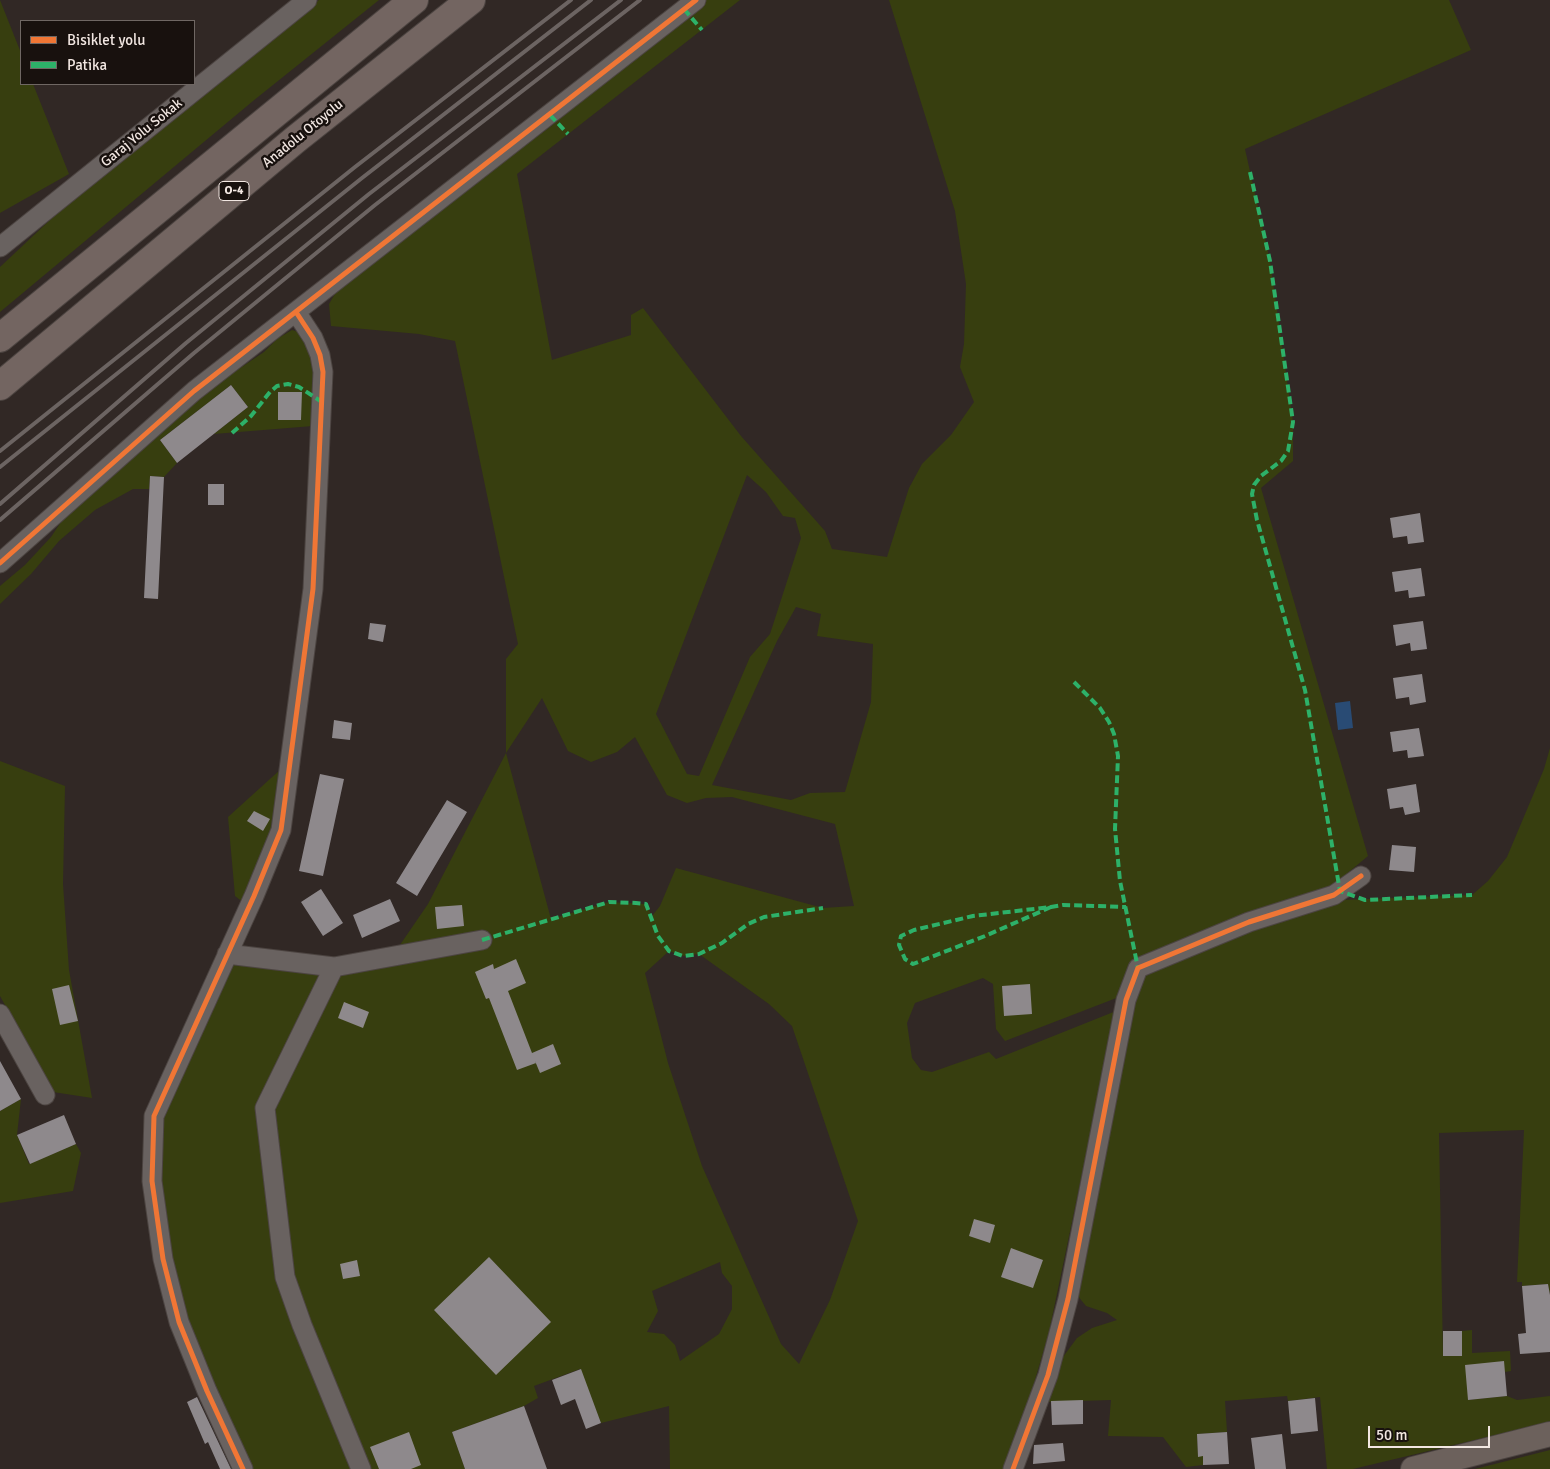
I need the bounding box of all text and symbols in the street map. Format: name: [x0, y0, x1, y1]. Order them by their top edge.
legend: [20, 20, 195, 85]
text: Bisiklet yolu: [67, 31, 145, 49]
text: Patika: [67, 56, 107, 74]
street label: Garaj Yolu Sokak: [98, 95, 186, 171]
street label: Anadolu Otoyolu: [259, 96, 347, 172]
road number: O-4: [219, 182, 249, 200]
scale bar: [1370, 1416, 1492, 1448]
text: 50 m: [1376, 1426, 1407, 1444]

